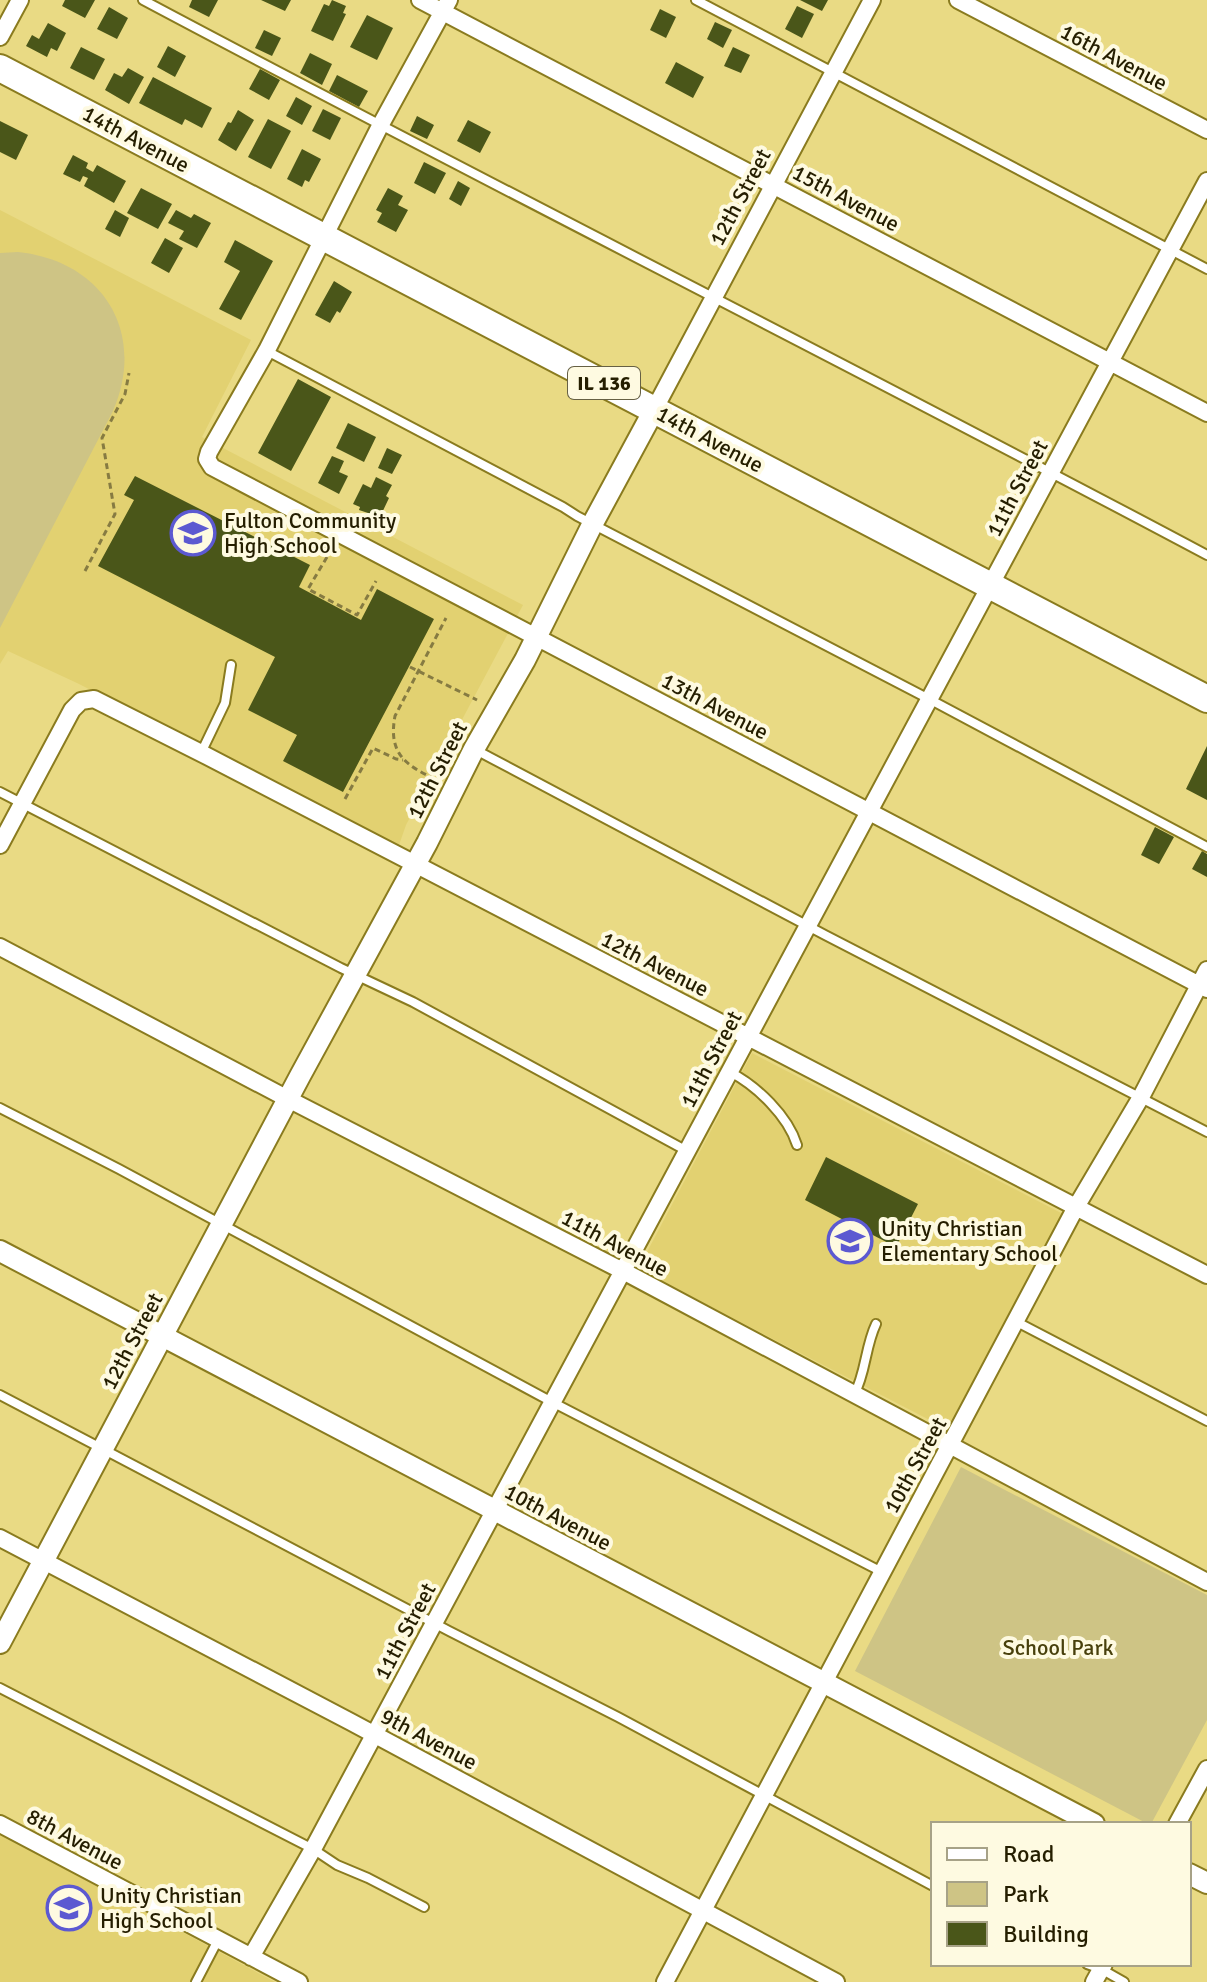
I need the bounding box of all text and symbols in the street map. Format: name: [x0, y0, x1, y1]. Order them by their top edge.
street label: 16th Avenue: [1056, 18, 1172, 96]
street label: 14th Avenue: [78, 100, 194, 178]
street label: 12th Street: [703, 144, 777, 250]
street label: 15th Avenue: [788, 159, 904, 237]
road number: IL 136: [568, 367, 640, 399]
street label: 14th Avenue: [652, 400, 768, 478]
street label: 11th Street: [980, 435, 1054, 541]
place label: Fulton Community High School: [224, 507, 397, 559]
school or university icon: Fulton Community High School: [169, 509, 217, 557]
street label: 13th Avenue: [657, 667, 773, 745]
street label: 12th Street: [401, 717, 473, 823]
street label: 12th Avenue: [597, 925, 713, 1003]
street label: 11th Street: [674, 1006, 748, 1112]
street label: 11th Avenue: [557, 1204, 673, 1282]
place label: Unity Christian Elementary School: [881, 1215, 1058, 1267]
school or university icon: Unity Christian Elementary School: [826, 1217, 874, 1265]
street label: 12th Street: [95, 1288, 169, 1394]
street label: 10th Street: [878, 1412, 953, 1518]
street label: 10th Avenue: [500, 1478, 616, 1556]
street label: 11th Street: [368, 1578, 442, 1684]
park label: School Park: [1002, 1634, 1114, 1661]
street label: 9th Avenue: [376, 1702, 482, 1776]
street label: 8th Avenue: [22, 1802, 128, 1876]
legend: [931, 1822, 1191, 1966]
text: Road: [1003, 1839, 1054, 1869]
text: Park: [1003, 1879, 1049, 1909]
place label: Unity Christian High School: [100, 1882, 242, 1934]
school or university icon: Unity Christian High School: [45, 1884, 93, 1932]
text: Building: [1003, 1919, 1089, 1949]

